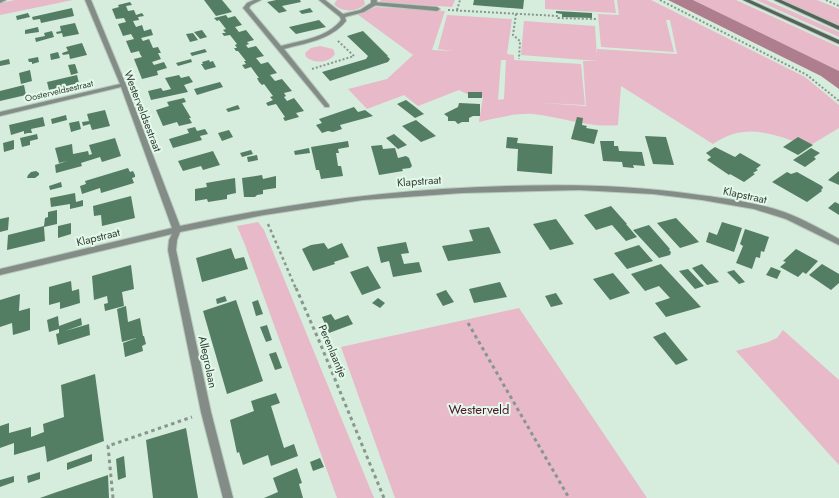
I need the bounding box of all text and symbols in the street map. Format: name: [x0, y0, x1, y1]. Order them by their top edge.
street label: Westerveldsestraat: [120, 68, 166, 154]
street label: Oosterveldsestraat: [24, 76, 95, 105]
street label: Klapstraat: [396, 171, 442, 191]
street label: Klapstraat: [722, 183, 769, 208]
street label: Klapstraat: [75, 224, 122, 250]
street label: Perenlaantje: [315, 322, 352, 380]
street label: Allegrolaan: [195, 335, 221, 389]
park label: Westerveld: [448, 400, 510, 419]

